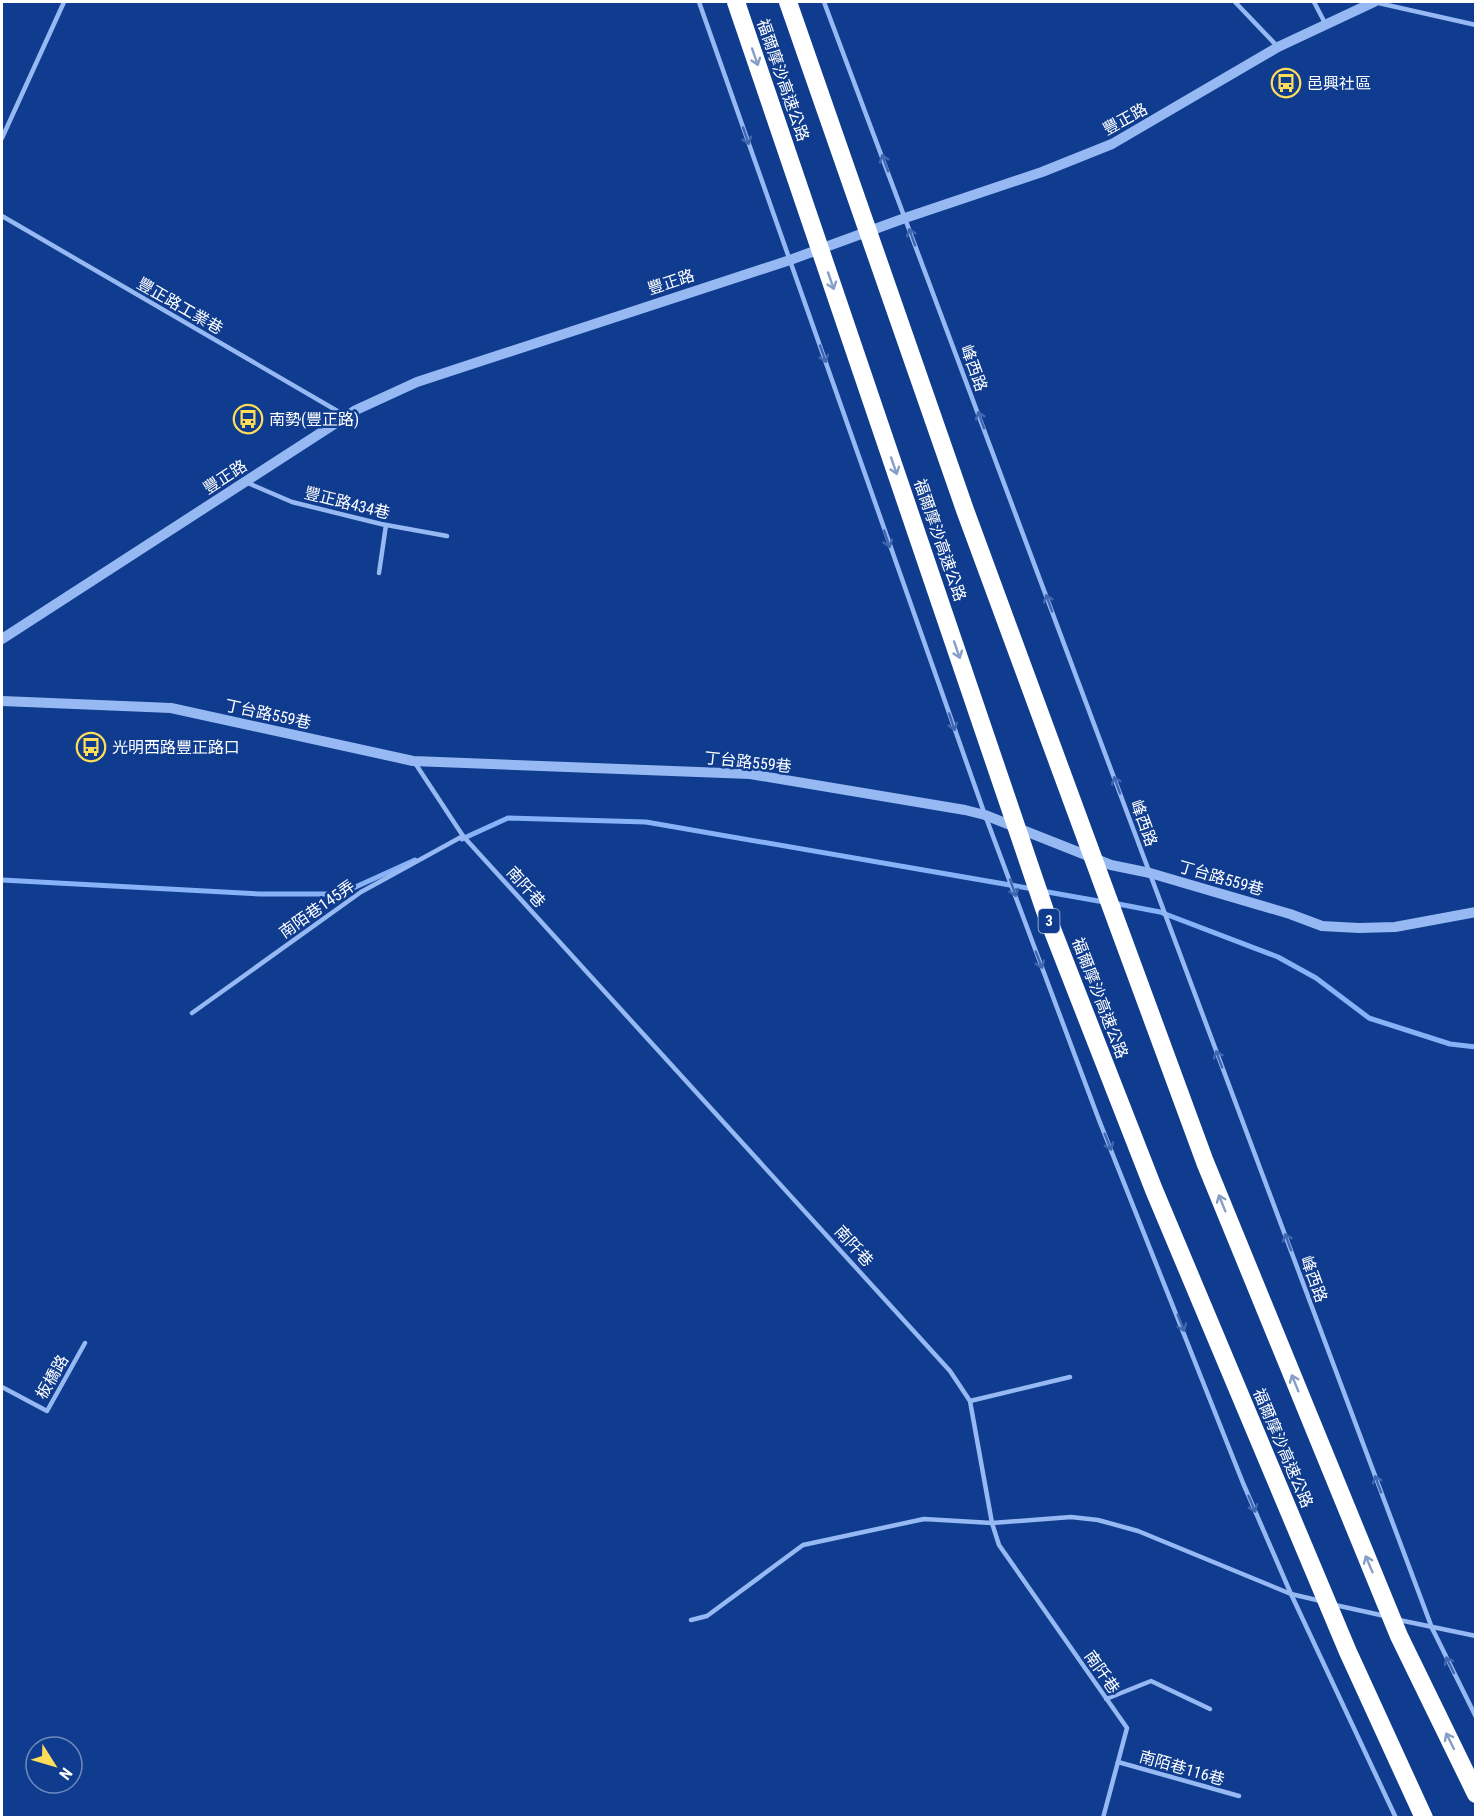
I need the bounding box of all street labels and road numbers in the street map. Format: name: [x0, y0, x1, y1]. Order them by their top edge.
street label: 福爾摩沙高速公路: [753, 16, 813, 144]
street label: 豐正路: [1099, 99, 1151, 139]
street label: 豐正路: [645, 266, 697, 298]
street label: 豐正路工業巷: [134, 274, 226, 338]
street label: 峰西路: [957, 342, 991, 394]
street label: 豐正路: [200, 456, 250, 498]
street label: 福爾摩沙高速公路: [910, 476, 970, 604]
street label: 豐正路434巷: [302, 483, 392, 523]
street label: 丁台路559巷: [223, 696, 313, 732]
street label: 丁台路559巷: [703, 748, 793, 776]
street label: 峰西路: [1127, 797, 1161, 849]
street label: 丁台路559巷: [1176, 857, 1266, 899]
street label: 南阡巷: [503, 863, 549, 911]
street label: 南陌巷145弄: [276, 876, 358, 942]
road number: 3: [1038, 909, 1060, 933]
street label: 福爾摩沙高速公路: [1068, 935, 1132, 1061]
street label: 南阡巷: [831, 1222, 877, 1270]
street label: 峰西路: [1297, 1253, 1331, 1305]
street label: 板橋路: [32, 1351, 72, 1403]
street label: 福爾摩沙高速公路: [1249, 1385, 1317, 1511]
street label: 南阡巷: [1080, 1647, 1124, 1697]
street label: 南陌巷116巷: [1137, 1747, 1227, 1789]

